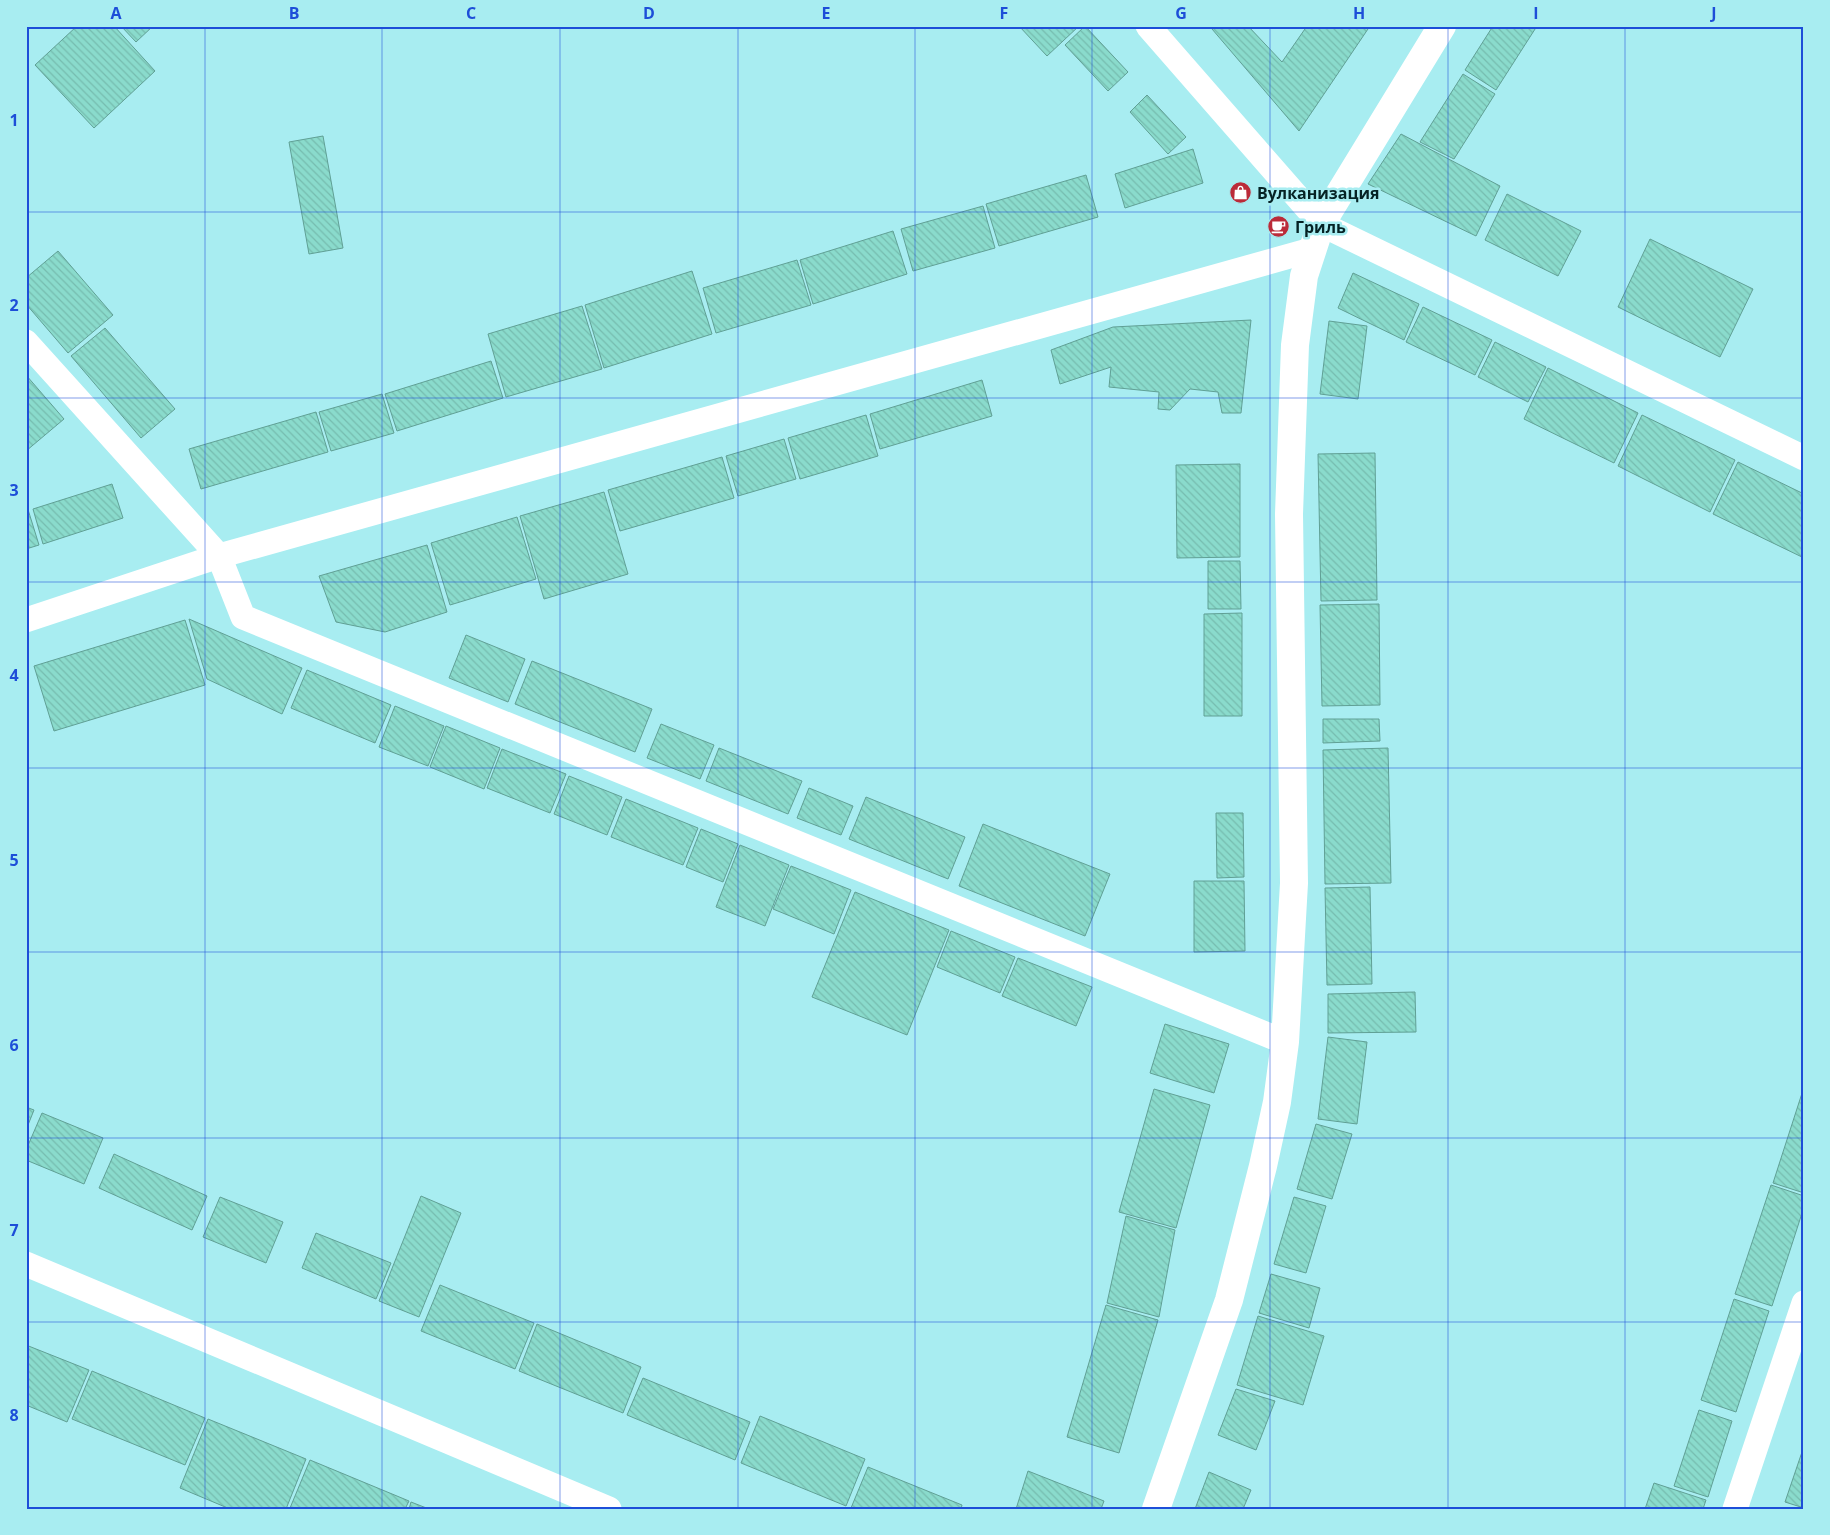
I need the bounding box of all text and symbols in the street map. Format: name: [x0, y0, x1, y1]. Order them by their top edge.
text: A: [110, 2, 122, 24]
text: B: [289, 2, 299, 24]
text: C: [466, 2, 476, 24]
text: D: [643, 2, 655, 24]
text: E: [822, 2, 831, 24]
text: F: [1000, 2, 1008, 24]
text: G: [1175, 2, 1187, 24]
text: H: [1353, 2, 1365, 24]
text: I: [1533, 2, 1539, 24]
text: J: [1709, 2, 1717, 24]
text: 1: [9, 109, 19, 131]
shop icon: Вулканизация: [1229, 181, 1253, 205]
place label: Вулканизация: [1257, 182, 1379, 204]
cafe icon: Гриль: [1267, 215, 1291, 239]
place label: Гриль: [1295, 216, 1346, 238]
text: 2: [9, 294, 19, 316]
text: 3: [9, 479, 19, 501]
text: 4: [9, 664, 19, 686]
text: 5: [9, 849, 19, 871]
text: 6: [9, 1034, 19, 1056]
text: 7: [9, 1219, 19, 1241]
text: 8: [9, 1404, 19, 1426]

